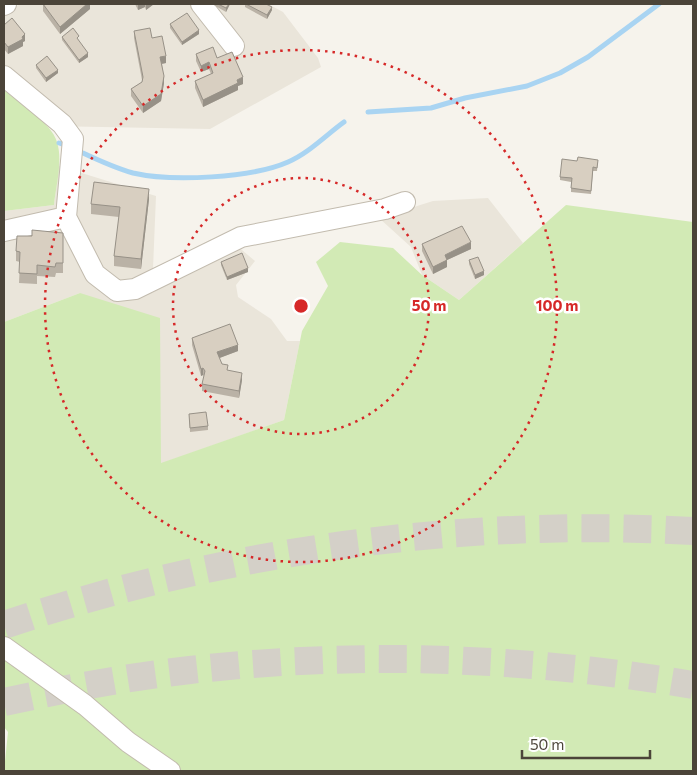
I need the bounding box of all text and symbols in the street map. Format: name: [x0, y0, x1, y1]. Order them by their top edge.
text: 50 m: [412, 296, 446, 314]
text: 100 m: [536, 296, 578, 314]
centre of rings: [292, 297, 310, 315]
scale bar: [522, 728, 650, 760]
text: 50 m: [530, 735, 564, 753]

